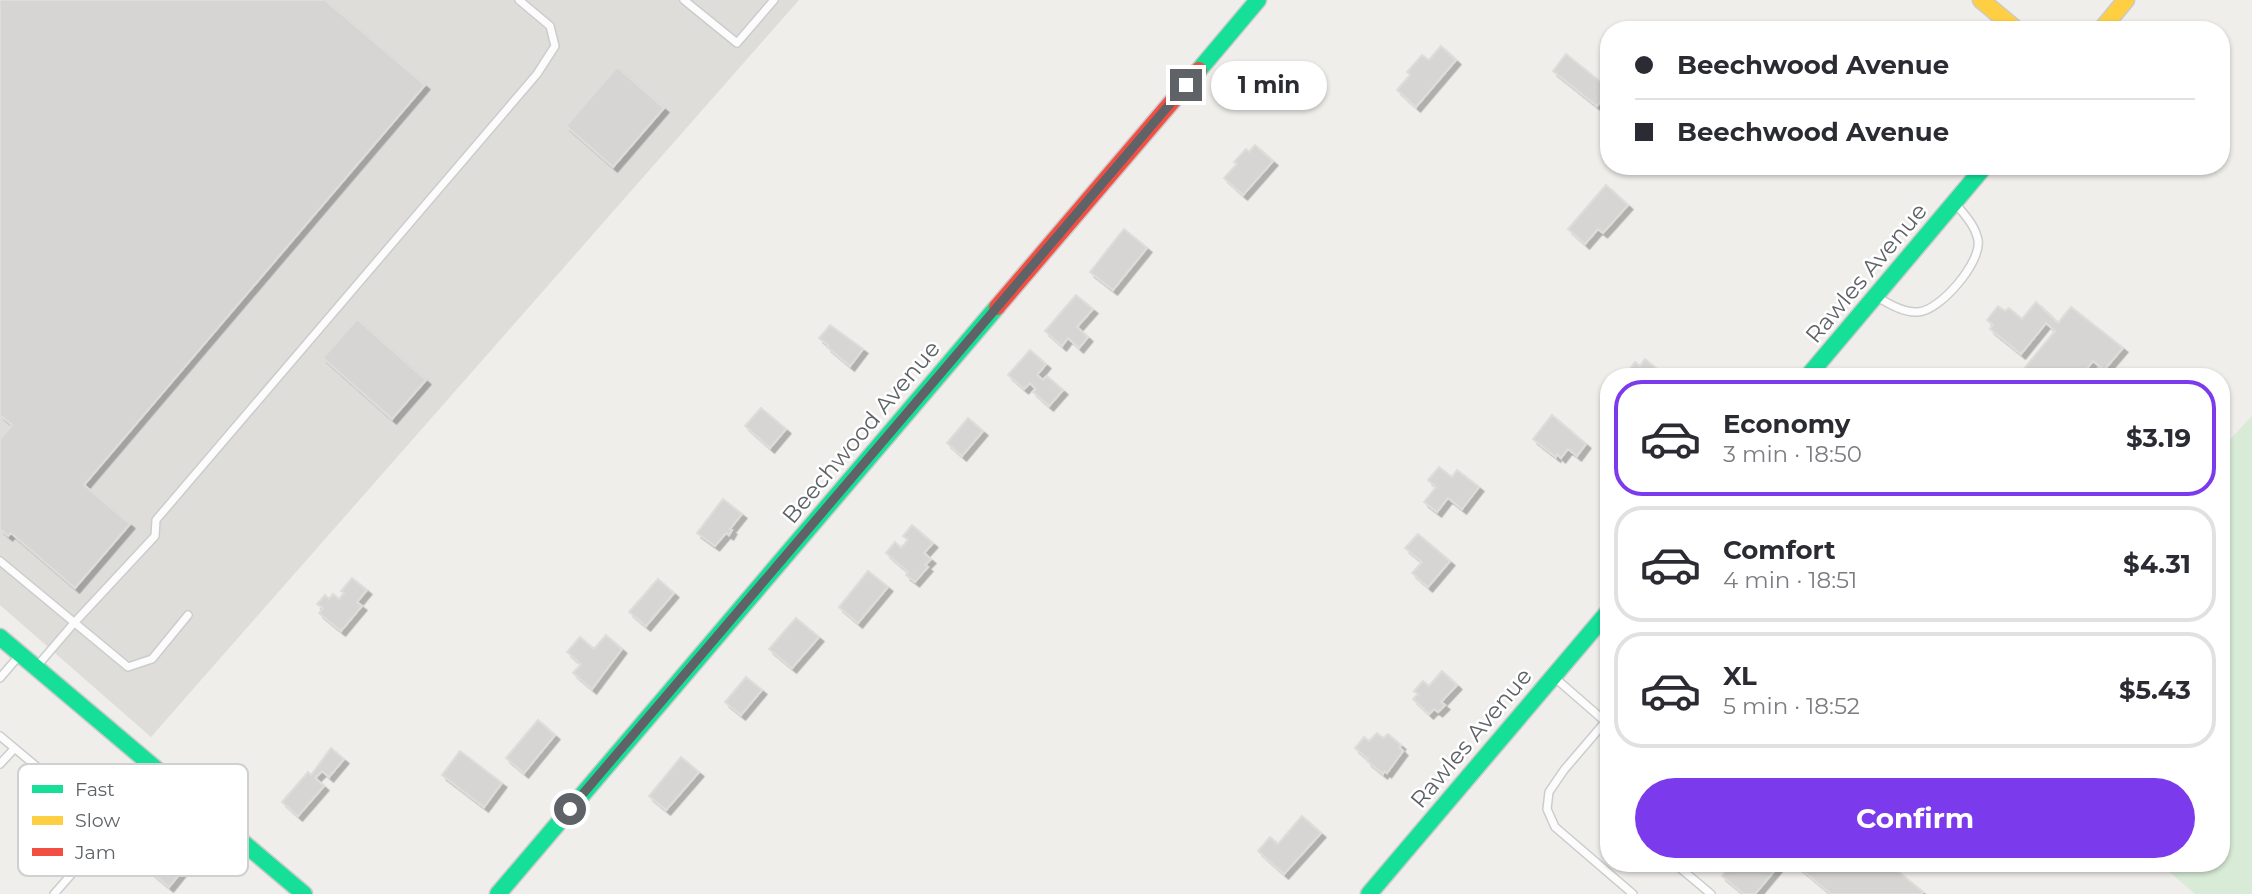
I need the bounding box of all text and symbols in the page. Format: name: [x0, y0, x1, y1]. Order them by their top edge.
text: Beechwood Avenue: [1677, 49, 1949, 81]
callout: 1 min: [1210, 60, 1326, 110]
route end: [1170, 69, 1202, 101]
text: 1 min: [1238, 71, 1300, 99]
text: Beechwood Avenue: [1677, 116, 1949, 148]
street label: Rawles Avenue: [1799, 197, 1933, 349]
street label: Beechwood Avenue: [776, 335, 946, 529]
icon: car: [1639, 407, 1702, 470]
text: Economy: [1723, 408, 1850, 440]
text: $3.19: [2126, 422, 2191, 454]
text: 3 min · 18:50: [1723, 440, 1862, 468]
icon: car: [1639, 533, 1702, 596]
text: Comfort: [1723, 534, 1835, 566]
text: $4.31: [2123, 548, 2191, 580]
text: 4 min · 18:51: [1723, 566, 1857, 594]
icon: car: [1639, 659, 1702, 722]
text: XL: [1723, 660, 1757, 692]
street label: Rawles Avenue: [1404, 662, 1538, 814]
text: $5.43: [2119, 674, 2191, 706]
text: 5 min · 18:52: [1723, 692, 1860, 720]
legend: [18, 764, 248, 876]
text: Fast: [75, 778, 115, 801]
button: Confirm: [1635, 778, 2195, 858]
route start: [554, 793, 586, 825]
text: Slow: [75, 809, 120, 832]
text: Jam: [74, 841, 116, 864]

